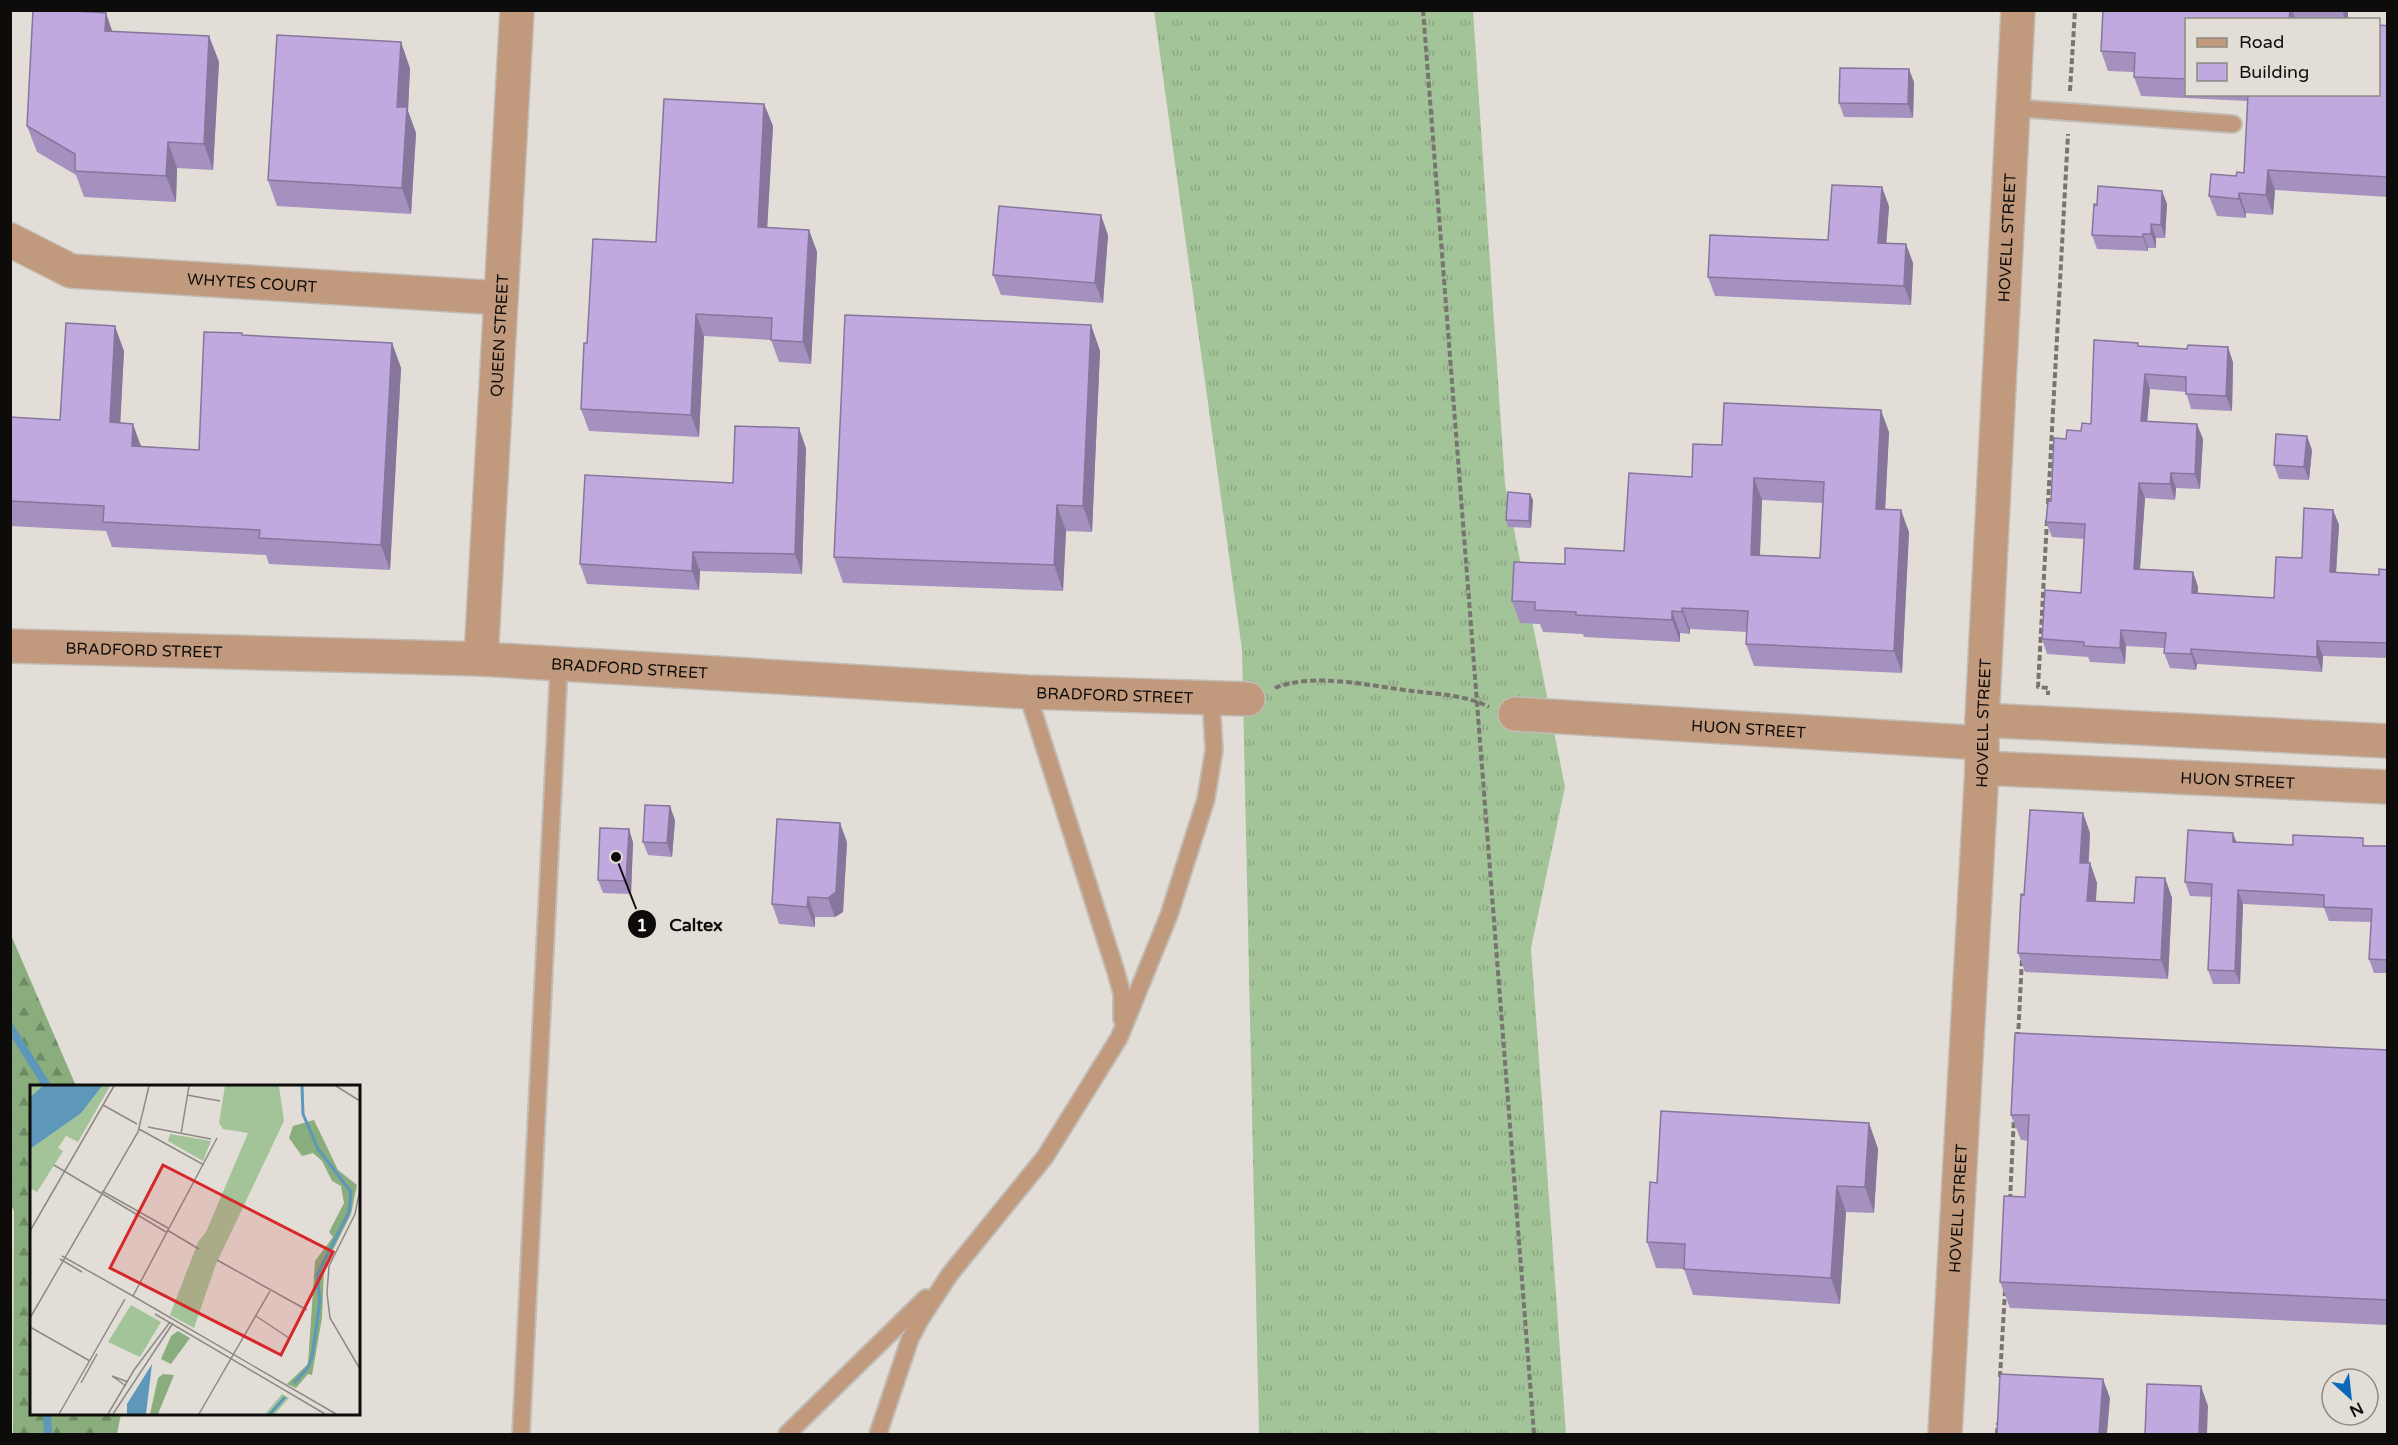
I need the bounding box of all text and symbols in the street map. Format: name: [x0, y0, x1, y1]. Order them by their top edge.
legend: [2185, 18, 2380, 96]
text: Road: [2239, 31, 2284, 53]
text: Building: [2239, 61, 2309, 83]
street label: HOVELL STREET: [1994, 172, 2021, 303]
street label: WHYTES COURT: [187, 269, 318, 297]
street label: QUEEN STREET: [487, 273, 513, 398]
street label: BRADFORD STREET: [65, 639, 223, 663]
street label: BRADFORD STREET: [550, 654, 709, 684]
street label: HOVELL STREET: [1972, 658, 1996, 788]
street label: BRADFORD STREET: [1036, 683, 1194, 708]
street label: HUON STREET: [1691, 716, 1807, 743]
street label: HUON STREET: [2180, 768, 2296, 794]
callout: Caltex: [627, 906, 735, 942]
text: 1: [636, 914, 648, 936]
text: Caltex: [669, 914, 723, 936]
inset map: [30, 1085, 360, 1415]
street label: HOVELL STREET: [1945, 1143, 1972, 1274]
north arrow: [2320, 1367, 2380, 1427]
text: N: [2346, 1398, 2367, 1421]

